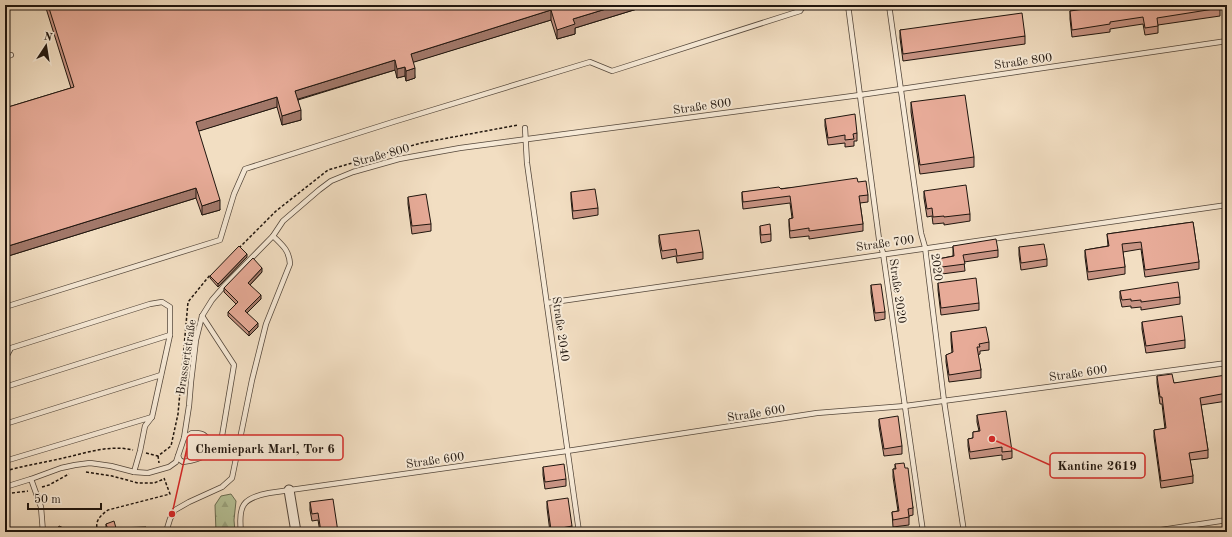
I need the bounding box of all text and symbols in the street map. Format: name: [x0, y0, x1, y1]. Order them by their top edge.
north arrow: [26, 26, 66, 66]
text: N: [43, 31, 54, 44]
street label: Straße 800: [993, 52, 1053, 72]
street label: Straße 800: [672, 97, 732, 117]
street label: Straße 800: [351, 143, 411, 169]
street label: Straße 700: [855, 234, 915, 254]
street label: 2020: [928, 253, 944, 282]
street label: Straße 2020: [887, 258, 908, 324]
street label: Straße 2040: [550, 296, 571, 362]
street label: Brassertstraße: [175, 318, 199, 396]
street label: Straße 600: [1048, 364, 1108, 384]
street label: Straße 600: [726, 403, 786, 424]
callout: Chemiepark Marl, Tor 6: [187, 435, 343, 460]
text: Chemiepark Marl, Tor 6: [195, 443, 335, 456]
street label: Straße 600: [405, 451, 465, 471]
callout: Kantine 2619: [1050, 453, 1145, 478]
text: Kantine 2619: [1057, 460, 1137, 473]
scale bar: [28, 485, 101, 511]
text: 50 m: [34, 493, 61, 506]

